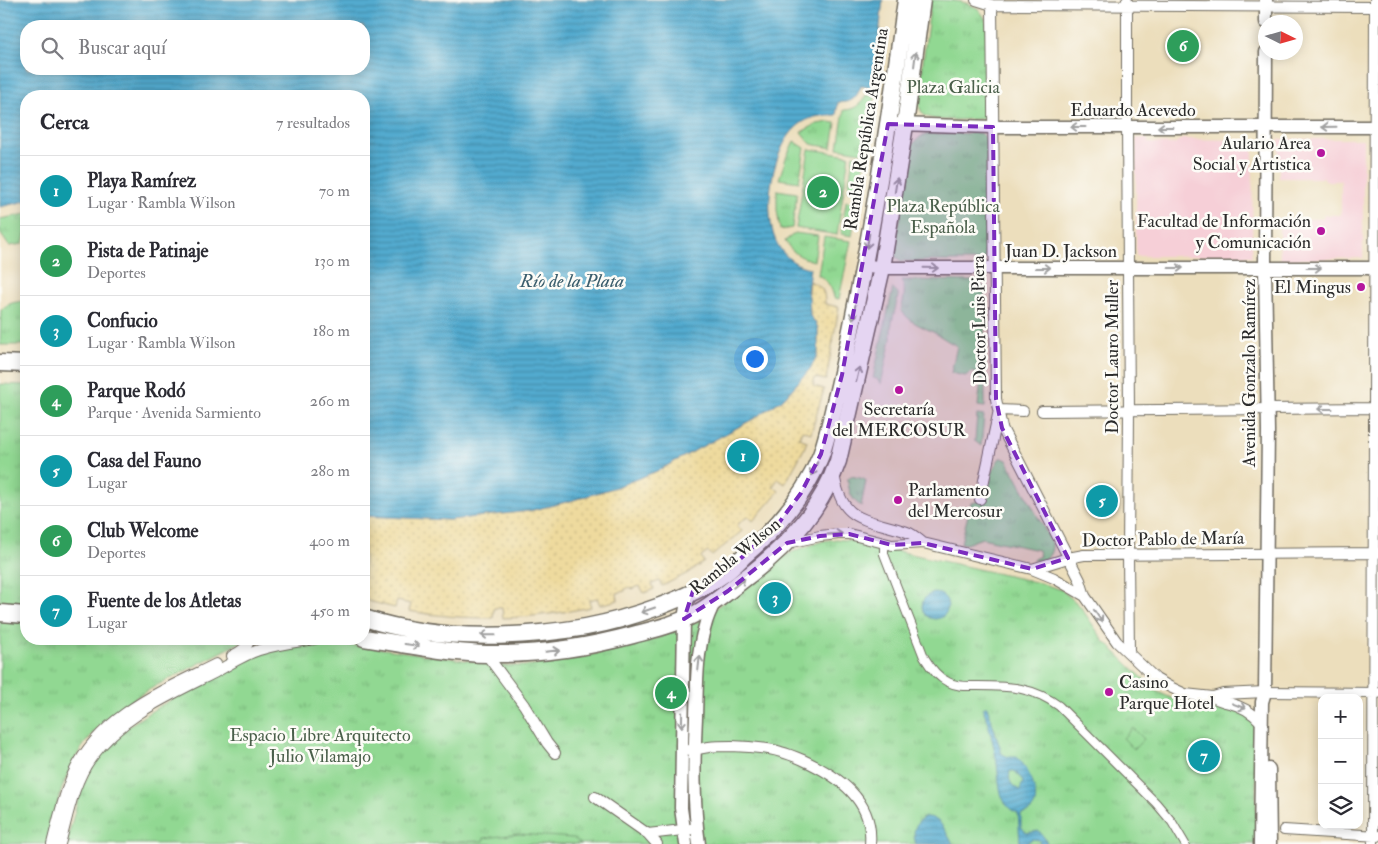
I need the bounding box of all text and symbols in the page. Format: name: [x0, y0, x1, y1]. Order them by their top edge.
north arrow: [1258, 15, 1303, 60]
search box: [20, 20, 370, 75]
street label: Rambla República Argentina: [839, 26, 894, 232]
pin: 6: [1167, 27, 1199, 65]
icon: search: [38, 34, 66, 62]
text: Buscar aquí: [78, 36, 166, 60]
one-way arrow: [910, 52, 920, 68]
park label: Plaza Galicia: [906, 76, 1000, 99]
street label: Eduardo Acevedo: [1070, 99, 1196, 122]
text: Cerca: [40, 109, 89, 136]
text: 7 resultados: [276, 113, 350, 133]
one-way arrow: [1070, 122, 1086, 132]
one-way arrow: [1322, 122, 1338, 132]
one-way arrow: [1157, 123, 1173, 132]
place label: Aulario Area Social y Artistica: [1193, 132, 1312, 176]
marker: Aulario Area Social y Artistica: [1315, 147, 1327, 159]
text: Playa Ramírez: [87, 169, 196, 193]
pin: 2: [807, 173, 839, 211]
one-way arrow: [891, 177, 901, 193]
text: 1: [53, 181, 59, 201]
text: 70 m: [319, 181, 350, 201]
text: Lugar · Rambla Wilson: [87, 193, 235, 213]
park label: Plaza República Española: [886, 195, 1000, 239]
place label: Facultad de Información y Comunicación: [1137, 210, 1311, 254]
marker: Facultad de Información y Comunicación: [1315, 225, 1327, 237]
one-way arrow: [863, 233, 873, 249]
text: Pista de Patinaje: [87, 239, 209, 263]
street label: Juan D. Jackson: [1004, 240, 1117, 263]
text: 2: [52, 251, 60, 271]
text: 130 m: [314, 251, 350, 271]
street label: Doctor Luis Piera: [967, 254, 992, 385]
text: Deportes: [87, 263, 146, 283]
one-way arrow: [922, 263, 939, 273]
one-way arrow: [1034, 263, 1051, 273]
one-way arrow: [1168, 263, 1184, 273]
one-way arrow: [1306, 263, 1322, 273]
water label: Río de la Plata: [519, 269, 624, 293]
place label: El Mingus: [1274, 276, 1351, 299]
street label: Avenida Gonzalo Ramírez: [1238, 279, 1261, 468]
street label: Doctor Lauro Muller: [1101, 280, 1124, 434]
marker: El Mingus: [1355, 281, 1367, 293]
one-way arrow: [849, 304, 859, 320]
text: Confucio: [87, 309, 158, 333]
text: 3: [53, 321, 59, 341]
text: 180 m: [313, 321, 350, 341]
text: Lugar · Rambla Wilson: [87, 333, 235, 353]
your location: [742, 346, 768, 372]
one-way arrow: [854, 367, 863, 383]
text: Parque Rodó: [87, 379, 185, 403]
marker: Secretaría del MERCOSUR: [893, 384, 905, 396]
text: 4: [52, 391, 60, 411]
text: 260 m: [310, 391, 350, 411]
place label: Secretaría del MERCOSUR: [832, 398, 967, 442]
text: Parque · Avenida Sarmiento: [87, 403, 261, 423]
one-way arrow: [1318, 404, 1334, 414]
pin: 1: [727, 437, 759, 475]
text: Casa del Fauno: [87, 449, 201, 473]
text: 5: [52, 461, 60, 481]
text: 280 m: [310, 461, 350, 481]
one-way arrow: [809, 461, 818, 476]
text: Lugar: [87, 473, 127, 493]
place label: Parlamento del Mercosur: [908, 479, 1002, 523]
pin: 5: [1086, 482, 1118, 520]
marker: Parlamento del Mercosur: [892, 494, 904, 506]
street label: Rambla Wilson: [685, 513, 786, 600]
text: Club Welcome: [87, 519, 199, 543]
street label: Doctor Pablo de María: [1082, 527, 1245, 552]
one-way arrow: [827, 530, 843, 539]
text: 6: [52, 531, 60, 551]
text: 400 m: [309, 531, 350, 551]
text: Deportes: [87, 543, 146, 563]
one-way arrow: [732, 577, 745, 588]
pin: 3: [759, 579, 791, 617]
text: Fuente de los Atletas: [87, 589, 241, 613]
text: 7: [52, 601, 60, 621]
text: 450 m: [311, 601, 350, 621]
one-way arrow: [641, 606, 656, 615]
one-way arrow: [1093, 609, 1103, 623]
text: Lugar: [87, 613, 127, 633]
one-way arrow: [481, 630, 497, 640]
one-way arrow: [404, 640, 420, 650]
one-way arrow: [544, 646, 560, 656]
one-way arrow: [694, 655, 704, 671]
place label: Casino Parque Hotel: [1119, 671, 1215, 715]
pin: 4: [655, 674, 687, 712]
marker: Casino Parque Hotel: [1103, 686, 1115, 698]
map controls: [1318, 694, 1363, 829]
button: +: [1318, 694, 1363, 739]
one-way arrow: [1231, 702, 1246, 711]
one-way arrow: [677, 712, 687, 728]
park label: Espacio Libre Arquitecto Julio Vilamajo: [229, 724, 411, 768]
pin: 7: [1188, 737, 1220, 775]
button: −: [1318, 739, 1363, 784]
button: layers: [1318, 784, 1363, 829]

